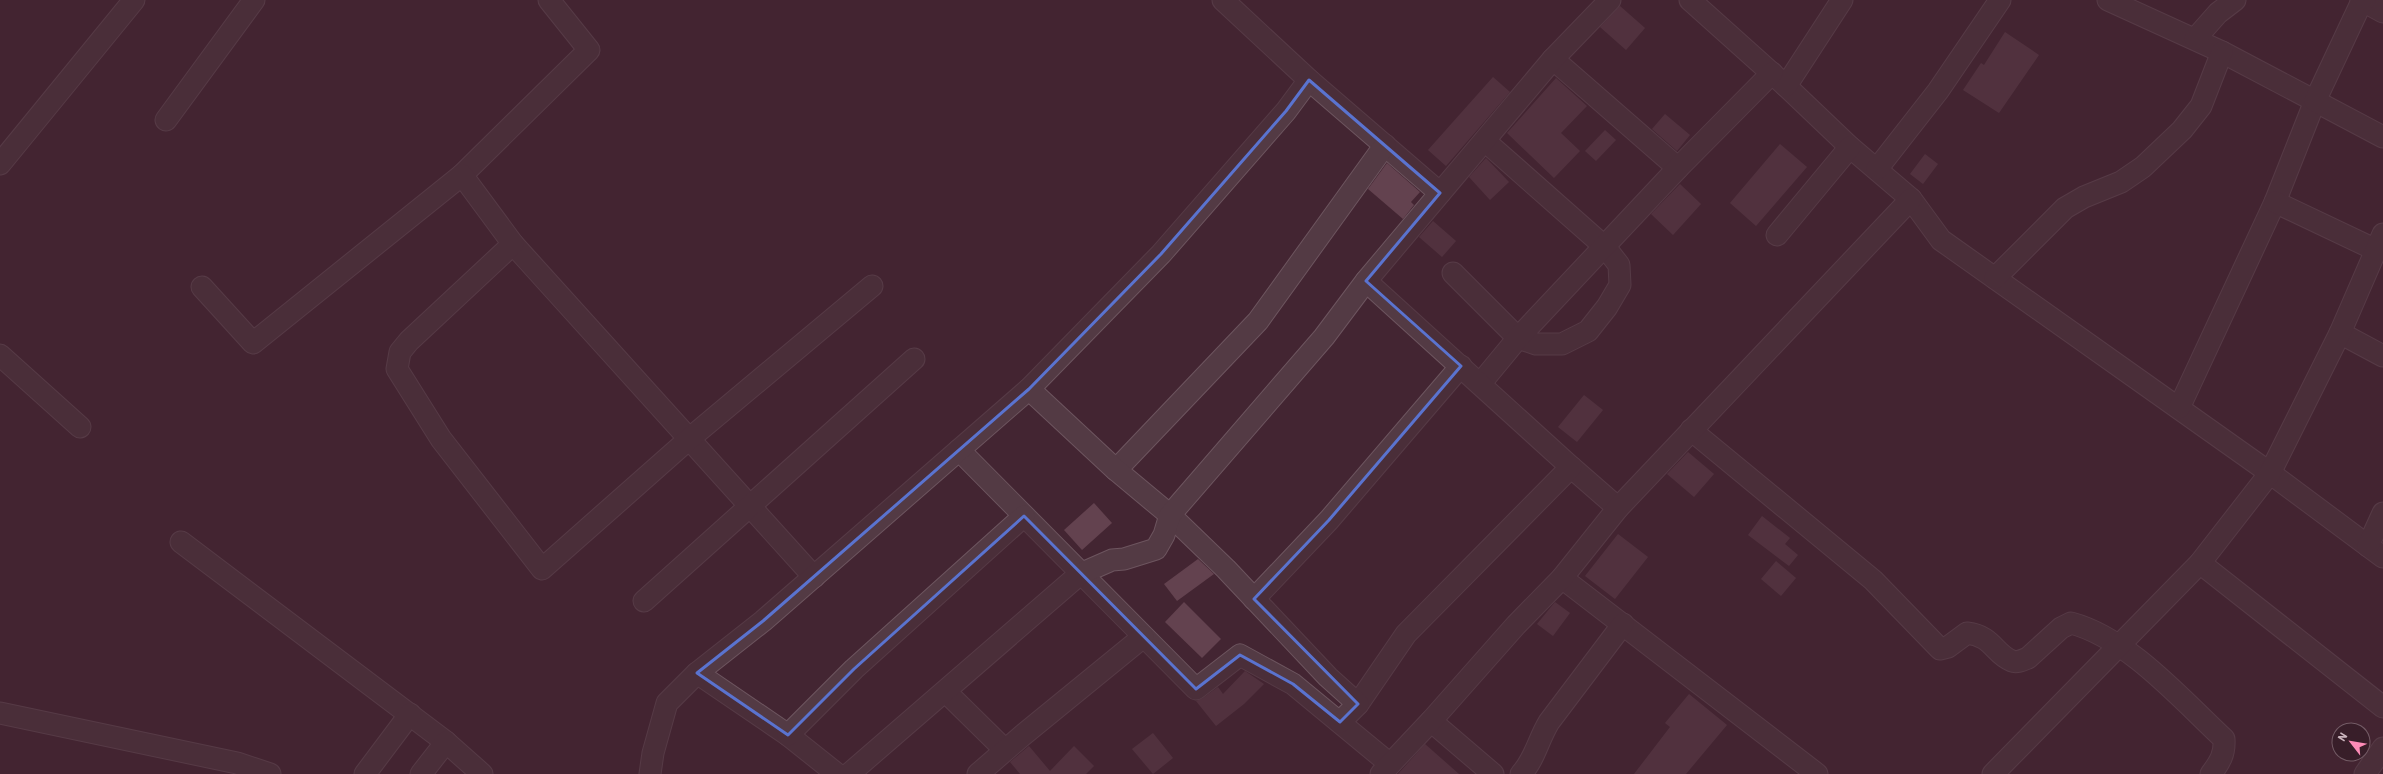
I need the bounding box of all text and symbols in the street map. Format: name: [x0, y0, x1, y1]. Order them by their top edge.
north arrow: [2331, 722, 2371, 762]
text: N: [2334, 730, 2350, 744]

